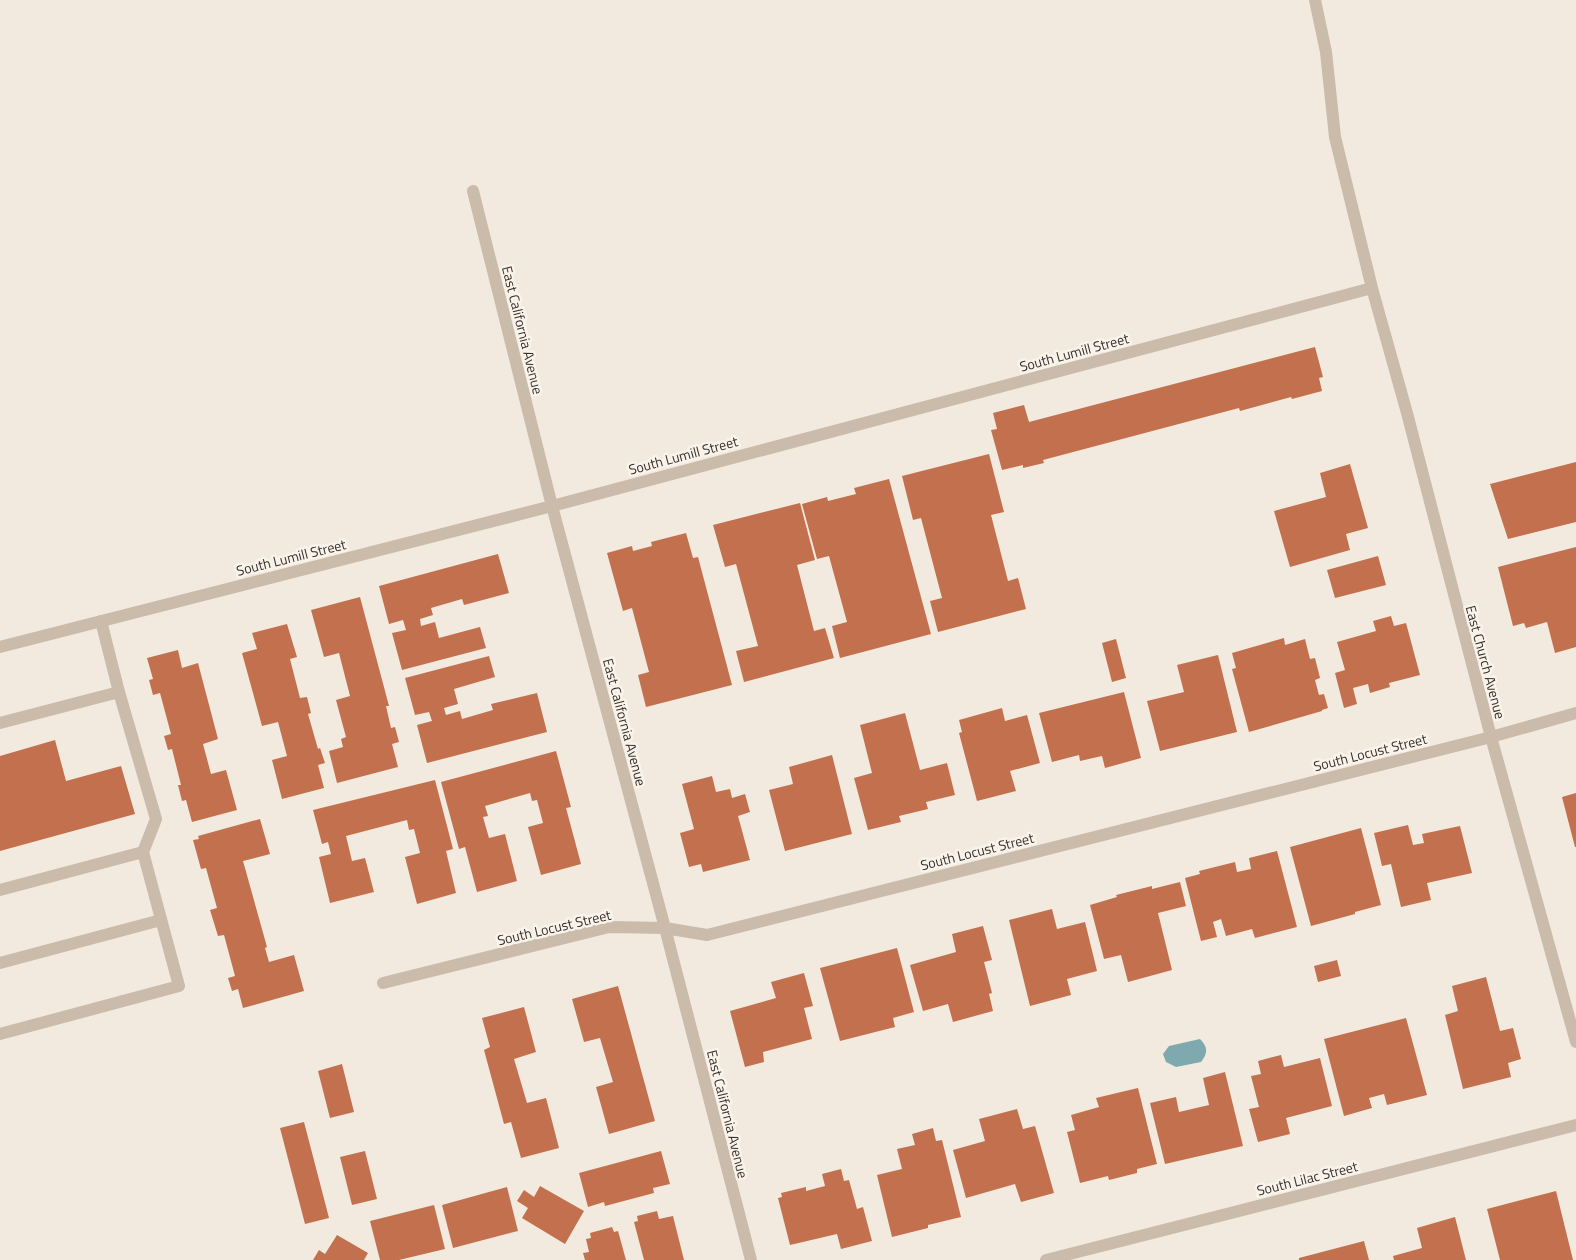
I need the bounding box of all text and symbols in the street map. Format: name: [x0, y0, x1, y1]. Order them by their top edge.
street label: East California Avenue: [497, 264, 549, 396]
street label: South Lumill Street: [1017, 327, 1131, 377]
street label: South Lumill Street: [626, 430, 740, 480]
street label: South Lumill Street: [234, 533, 348, 581]
street label: East Church Avenue: [1461, 603, 1511, 721]
street label: East California Avenue: [598, 656, 652, 788]
street label: South Locust Street: [1311, 728, 1429, 776]
street label: South Locust Street: [918, 827, 1036, 875]
street label: South Locust Street: [495, 904, 613, 950]
street label: East California Avenue: [702, 1048, 754, 1180]
street label: South Lilac Street: [1254, 1155, 1360, 1201]

